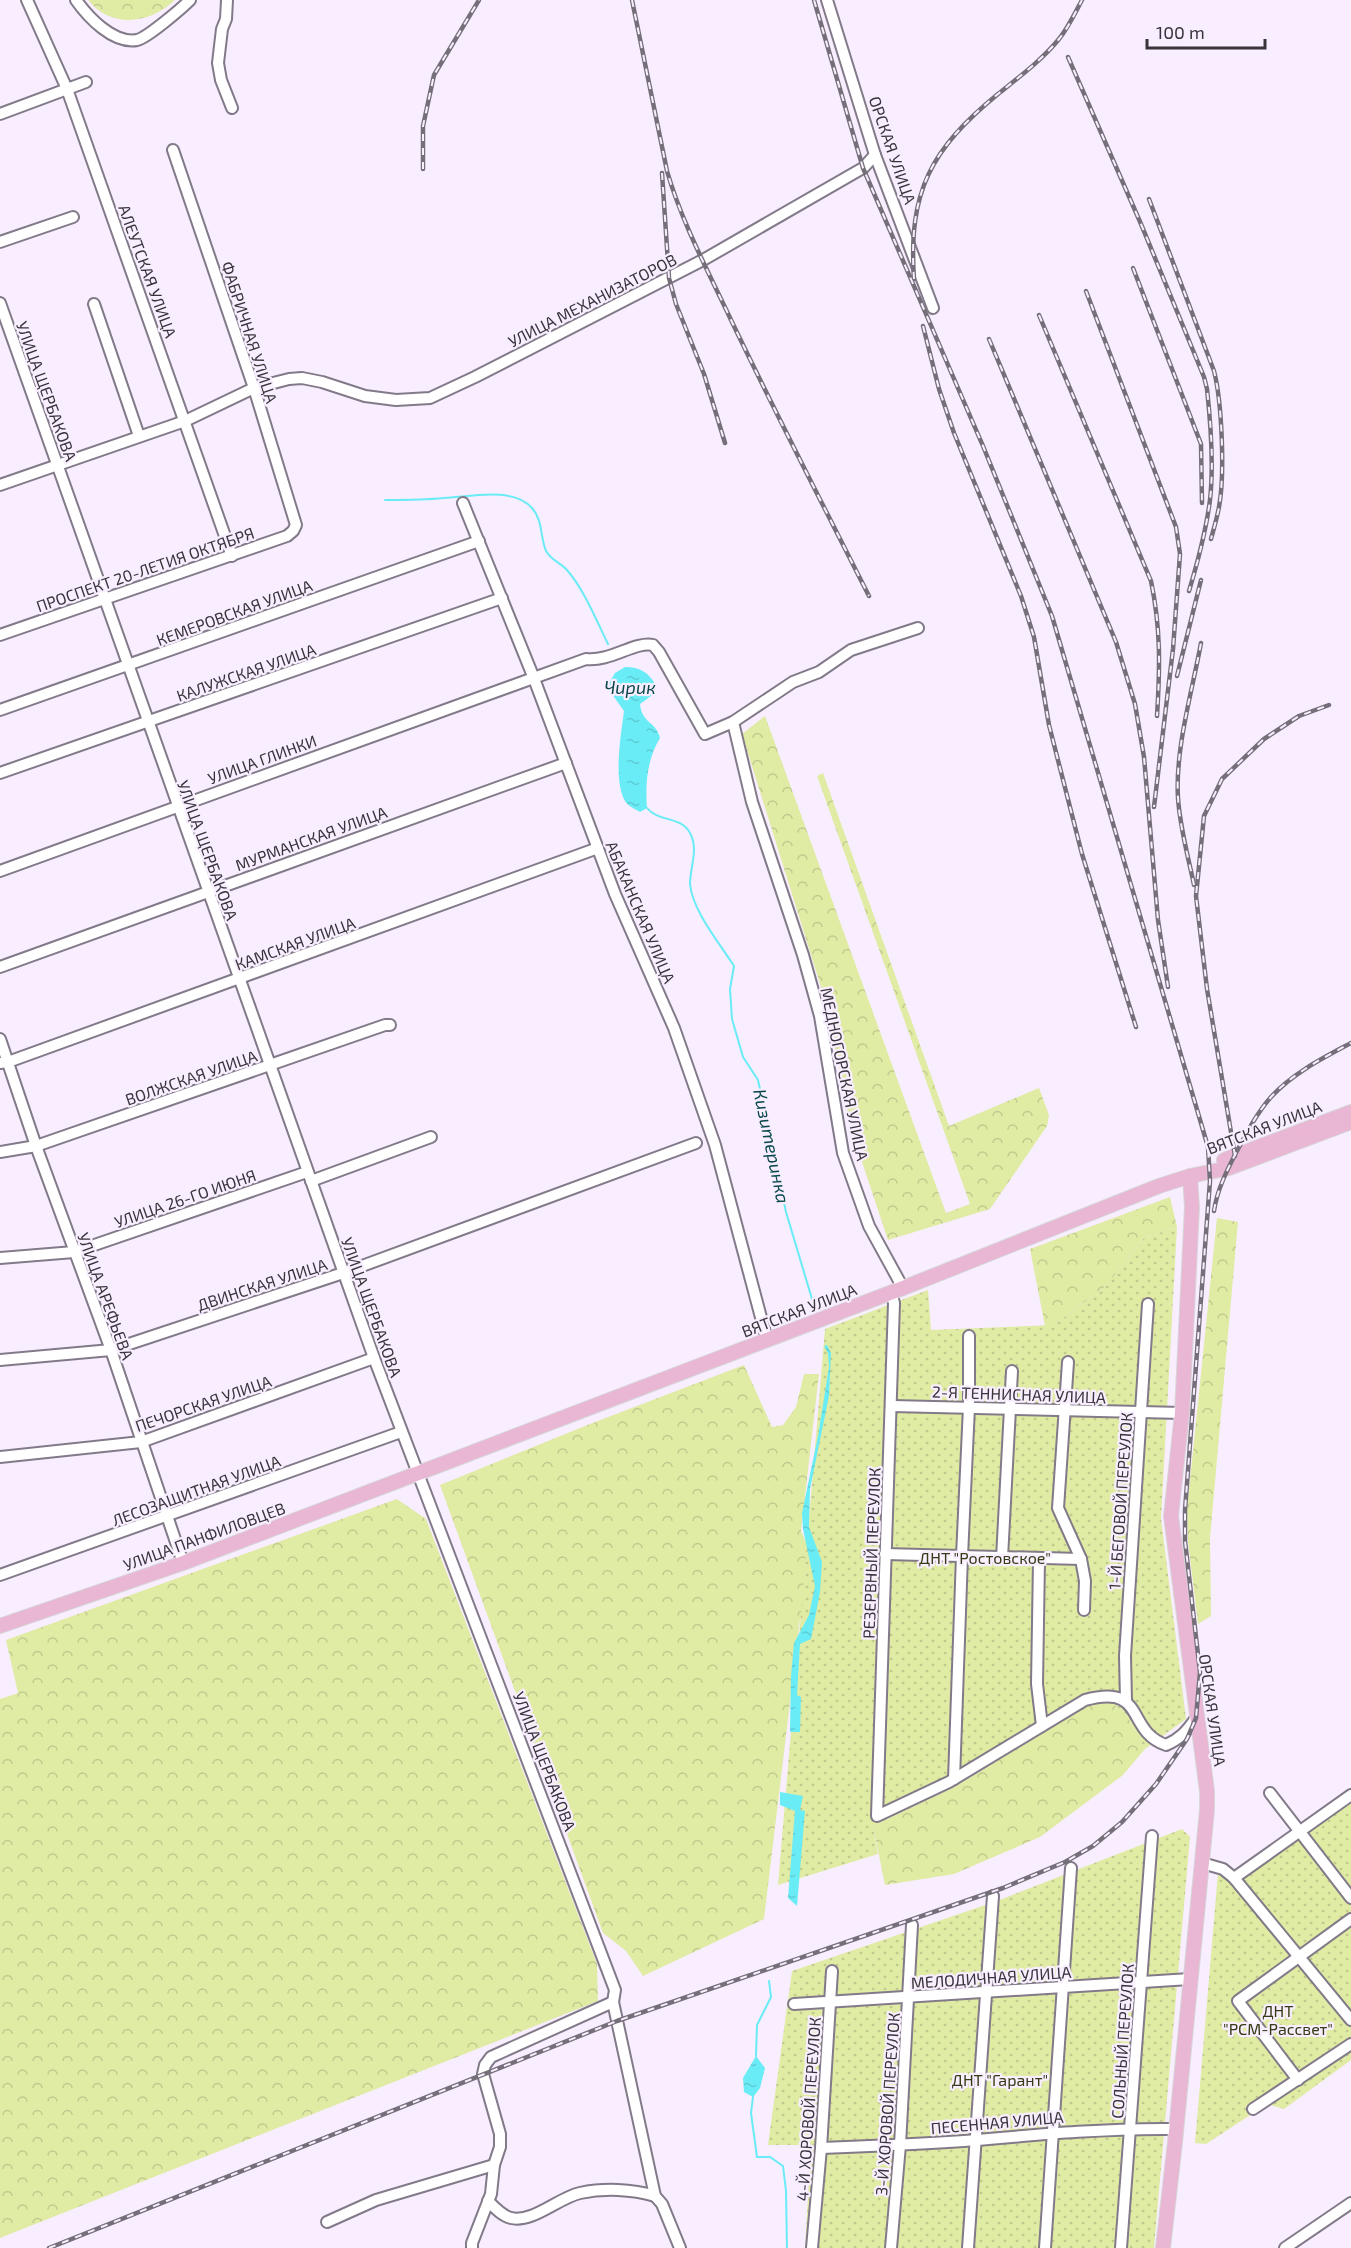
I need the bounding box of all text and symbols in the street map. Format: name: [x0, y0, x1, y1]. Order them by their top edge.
scale bar: [1147, 12, 1266, 50]
text: 100 m: [1156, 21, 1205, 43]
street label: ОРСКАЯ УЛИЦА: [866, 94, 920, 207]
street label: АЛЕУТСКАЯ УЛИЦА: [115, 202, 181, 340]
street label: УЛИЦА МЕХАНИЗАТОРОВ: [505, 249, 679, 351]
street label: ФАБРИЧНАЯ УЛИЦА: [218, 259, 282, 405]
street label: УЛИЦА ЩЕРБАКОВА: [13, 318, 81, 464]
street label: ПРОСПЕКТ 20-ЛЕТИЯ ОКТЯБРЯ: [34, 523, 256, 615]
street label: КЕМЕРОВСКАЯ УЛИЦА: [153, 575, 315, 649]
street label: КАЛУЖСКАЯ УЛИЦА: [174, 639, 318, 705]
water label: Чирик: [604, 676, 656, 698]
street label: УЛИЦА ГЛИНКИ: [205, 731, 319, 787]
street label: УЛИЦА ЩЕРБАКОВА: [174, 777, 242, 923]
street label: МУРМАНСКАЯ УЛИЦА: [233, 802, 389, 874]
street label: АБАКАНСКАЯ УЛИЦА: [602, 838, 680, 986]
street label: КАМСКАЯ УЛИЦА: [232, 912, 358, 974]
street label: МЕДНОГОРСКАЯ УЛИЦА: [817, 986, 873, 1162]
street label: ВОЛЖСКАЯ УЛИЦА: [123, 1046, 259, 1108]
water label: Кизитеринка: [749, 1087, 795, 1205]
street label: ВЯТСКАЯ УЛИЦА: [1204, 1096, 1324, 1158]
street label: УЛИЦА 26-ГО ИЮНЯ: [112, 1165, 258, 1231]
street label: УЛИЦА АРЕФЬЕВА: [74, 1230, 138, 1362]
street label: УЛИЦА ЩЕРБАКОВА: [338, 1234, 406, 1380]
street label: ДВИНСКАЯ УЛИЦА: [195, 1254, 329, 1314]
street label: ВЯТСКАЯ УЛИЦА: [739, 1279, 859, 1341]
street label: ПЕЧОРСКАЯ УЛИЦА: [132, 1371, 274, 1435]
street label: 2-Я ТЕННИСНАЯ УЛИЦА: [932, 1381, 1106, 1407]
street label: 1-Й БЕГОВОЙ ПЕРЕУЛОК: [1104, 1411, 1136, 1590]
street label: ЛЕСОЗАЩИТНАЯ УЛИЦА: [109, 1451, 283, 1529]
street label: РЕЗЕРВНЫЙ ПЕРЕУЛОК: [859, 1467, 883, 1639]
street label: УЛИЦА ПАНФИЛОВЦЕВ: [120, 1498, 288, 1574]
park label: ДНТ "Ростовское": [919, 1548, 1051, 1567]
street label: ОРСКАЯ УЛИЦА: [1196, 1653, 1230, 1767]
street label: УЛИЦА ЩЕРБАКОВА: [510, 1689, 580, 1833]
street label: МЕЛОДИЧНАЯ УЛИЦА: [910, 1962, 1072, 1992]
street label: СОЛЬНЫЙ ПЕРЕУЛОК: [1107, 1962, 1137, 2119]
park label: ДНТ "РСМ-Рассвет": [1223, 2001, 1333, 2038]
street label: 3-Й ХОРОВОЙ ПЕРЕУЛОК: [871, 2011, 903, 2196]
street label: 4-Й ХОРОВОЙ ПЕРЕУЛОК: [792, 2016, 824, 2202]
park label: ДНТ "Гарант": [952, 2070, 1048, 2089]
street label: ПЕСЕННАЯ УЛИЦА: [930, 2107, 1064, 2137]

